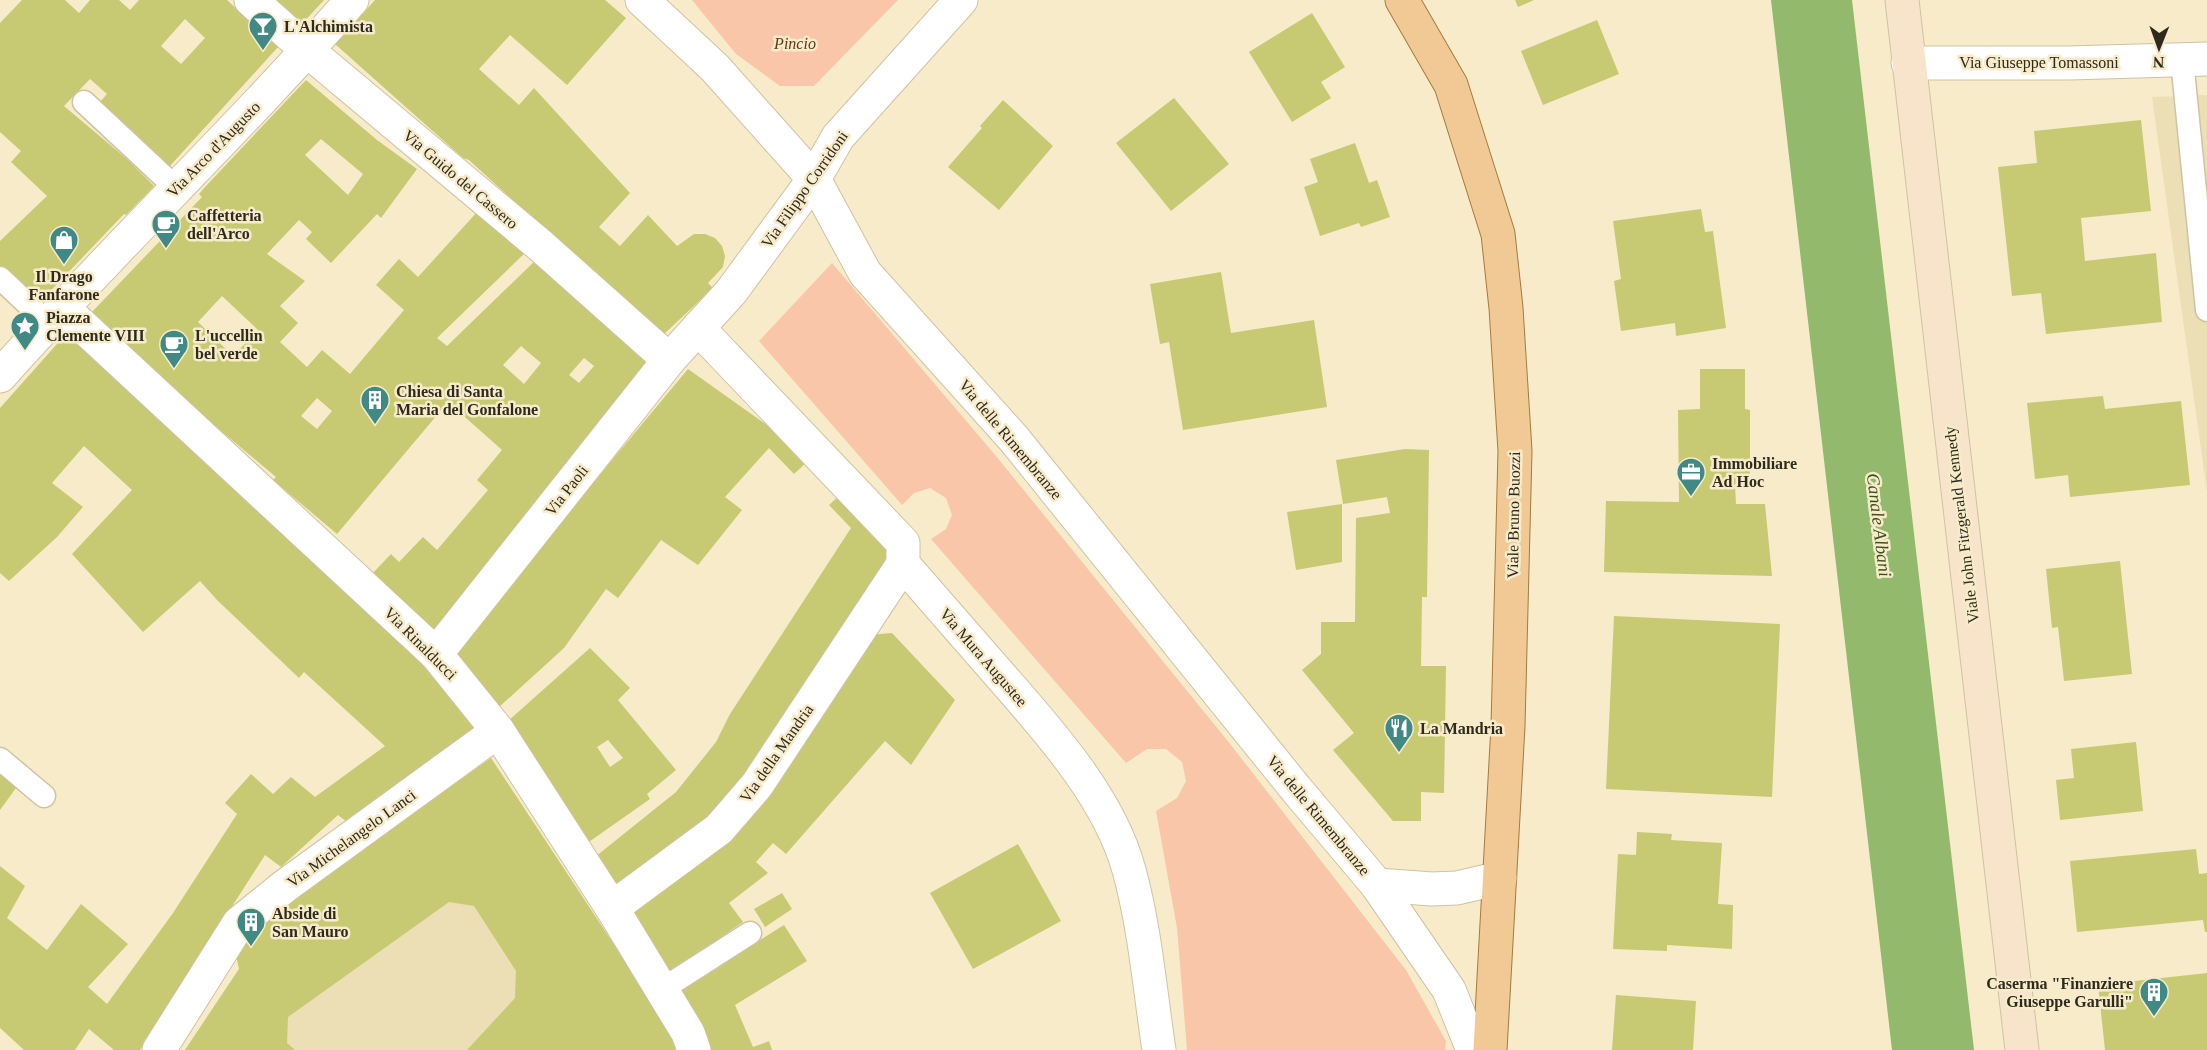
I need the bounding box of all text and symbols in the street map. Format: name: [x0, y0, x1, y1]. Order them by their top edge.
bar icon: L'Alchimista: [247, 10, 279, 52]
place label: L'Alchimista: [284, 18, 373, 35]
north arrow: [2129, 18, 2189, 78]
park label: Pincio: [773, 35, 816, 52]
street label: Via Giuseppe Tomassoni: [1959, 54, 2119, 72]
text: N: [2152, 54, 2165, 71]
street label: Via Arco d'Augusto: [163, 98, 264, 201]
street label: Via Guido del Cassero: [400, 126, 521, 232]
street label: Via Filippo Corridoni: [758, 127, 852, 252]
place label: Caffetteria dell'Arco: [187, 207, 262, 242]
cafe icon: Caffetteria dell'Arco: [150, 208, 182, 250]
shop icon: Il Drago Fanfarone: [48, 224, 80, 266]
place label: Il Drago Fanfarone: [29, 268, 99, 303]
place label: Piazza Clemente VIII: [46, 309, 145, 344]
place icon: Piazza Clemente VIII: [9, 310, 41, 352]
place label: L'uccellin bel verde: [195, 327, 263, 362]
cafe icon: L'uccellin bel verde: [158, 328, 190, 370]
street label: Via delle Rimembranze: [956, 376, 1066, 503]
place label: Chiesa di Santa Maria del Gonfalone: [396, 383, 538, 418]
building icon: Chiesa di Santa Maria del Gonfalone: [359, 384, 391, 426]
street label: Viale John Fitzgerald Kennedy: [1941, 425, 1983, 625]
street label: Viale Bruno Buozzi: [1504, 451, 1523, 579]
place label: Immobiliare Ad Hoc: [1712, 455, 1797, 490]
office icon: Immobiliare Ad Hoc: [1675, 456, 1707, 498]
street label: Via Paoli: [542, 461, 592, 519]
water label: Canale Albani: [1863, 472, 1895, 578]
street label: Via Rinalducci: [381, 604, 461, 684]
street label: Via Mura Augustee: [936, 605, 1031, 710]
street label: Via della Mandria: [736, 701, 816, 805]
restaurant icon: La Mandria: [1383, 712, 1415, 754]
place label: La Mandria: [1420, 720, 1503, 737]
street label: Via delle Rimembranze: [1264, 752, 1374, 879]
street label: Via Michelangelo Lanci: [284, 786, 420, 892]
place label: Abside di San Mauro: [272, 905, 349, 940]
building icon: Abside di San Mauro: [235, 906, 267, 948]
place label: Caserma "Finanziere Giuseppe Garulli": [1986, 975, 2133, 1011]
building icon: Caserma "Finanziere Giuseppe Garulli": [2138, 976, 2170, 1018]

